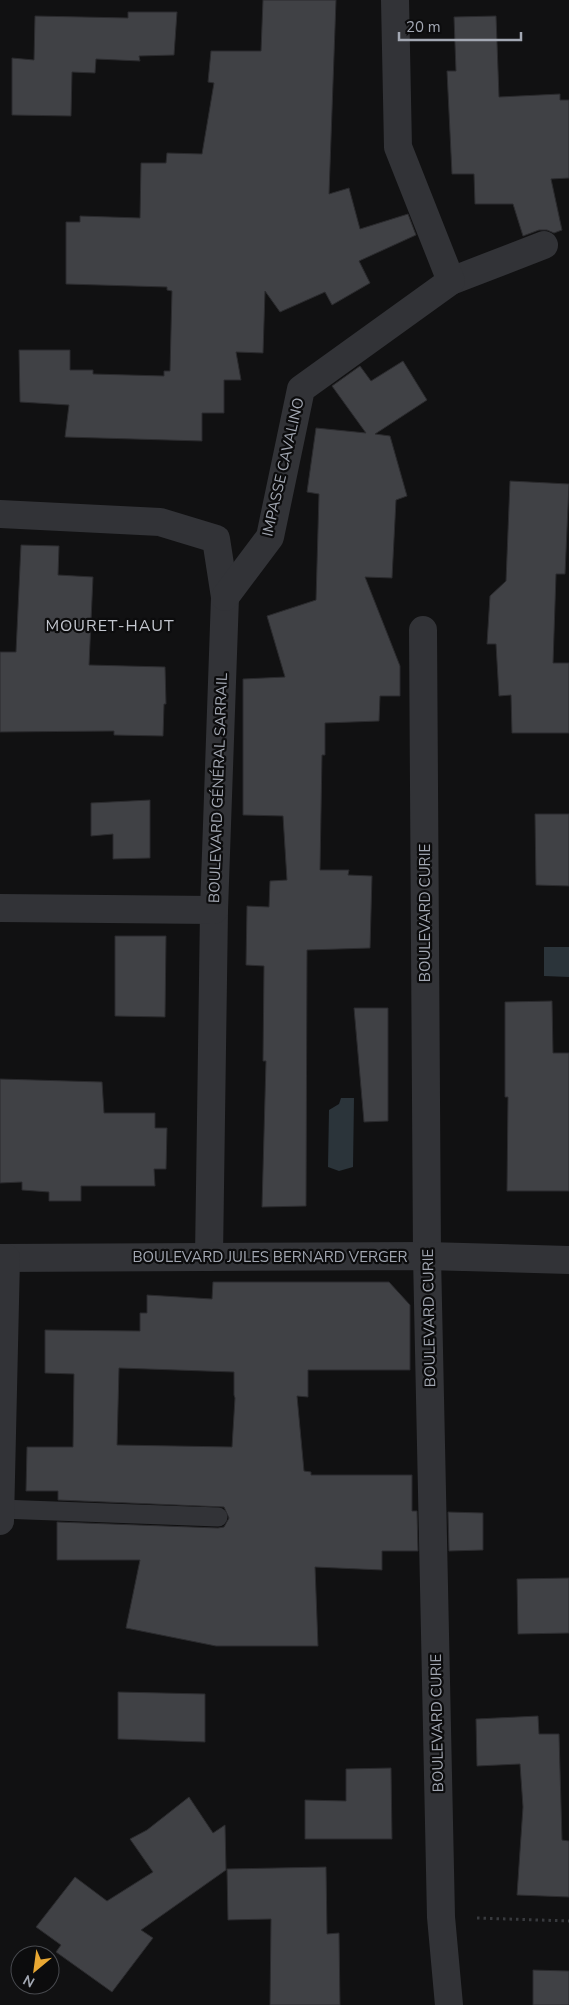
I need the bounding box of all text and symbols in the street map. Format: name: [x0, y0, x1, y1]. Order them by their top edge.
scale bar: [399, 10, 522, 42]
text: 20 m: [406, 17, 441, 37]
street label: IMPASSE CAVALINO: [257, 396, 309, 538]
district label: MOURET-HAUT: [45, 615, 175, 637]
street label: BOULEVARD GÉNÉRAL SARRAIL: [204, 673, 232, 903]
street label: BOULEVARD CURIE: [415, 844, 435, 982]
street label: BOULEVARD JULES BERNARD VERGER: [132, 1247, 408, 1267]
street label: BOULEVARD CURIE: [418, 1249, 440, 1387]
street label: BOULEVARD CURIE: [426, 1654, 448, 1792]
north arrow: [10, 1945, 60, 1995]
text: N: [20, 1970, 38, 1992]

